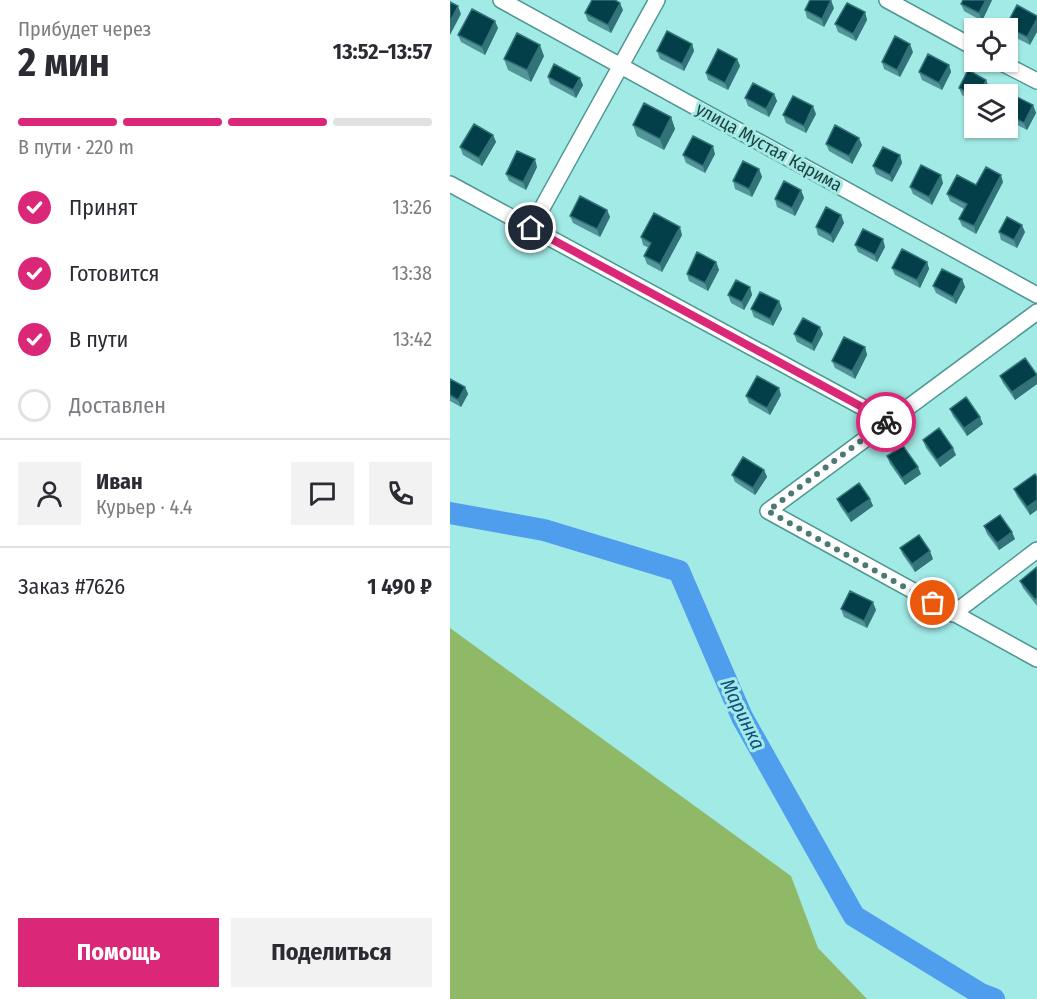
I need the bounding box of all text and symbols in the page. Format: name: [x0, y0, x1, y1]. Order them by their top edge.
text: Прибудет через: [18, 17, 151, 41]
map controls: [964, 18, 1018, 138]
button: locate: [964, 18, 1018, 72]
text: 13:52–13:57: [333, 38, 432, 65]
text: 2 мин: [18, 40, 110, 86]
button: layers: [964, 84, 1018, 138]
street label: улица Мустая Карима: [692, 98, 846, 196]
text: В пути · 220 m: [18, 135, 134, 159]
icon: check: [18, 191, 51, 224]
text: Принят: [69, 194, 137, 221]
text: 13:26: [392, 195, 432, 219]
pin: [505, 202, 556, 253]
icon: home: [514, 211, 547, 244]
icon: check: [18, 257, 51, 290]
text: Готовится: [69, 260, 160, 287]
text: 13:38: [392, 261, 432, 285]
icon: check: [18, 323, 51, 356]
text: В пути: [69, 326, 128, 353]
text: 13:42: [393, 327, 432, 351]
text: Доставлен: [69, 392, 166, 419]
courier: [856, 392, 916, 452]
icon: bike: [870, 406, 903, 439]
button: person: [18, 462, 81, 525]
button: chat: [291, 462, 354, 525]
button: phone: [369, 462, 432, 525]
text: Иван: [96, 468, 143, 495]
text: Курьер · 4.4: [96, 495, 192, 519]
text: Заказ #7626: [18, 573, 125, 600]
text: 1 490 ₽: [367, 573, 432, 600]
pin: [907, 577, 958, 628]
icon: bag: [916, 586, 949, 619]
water label: Маринка: [716, 675, 770, 753]
button: Помощь: [18, 918, 219, 987]
button: Поделиться: [231, 918, 432, 987]

